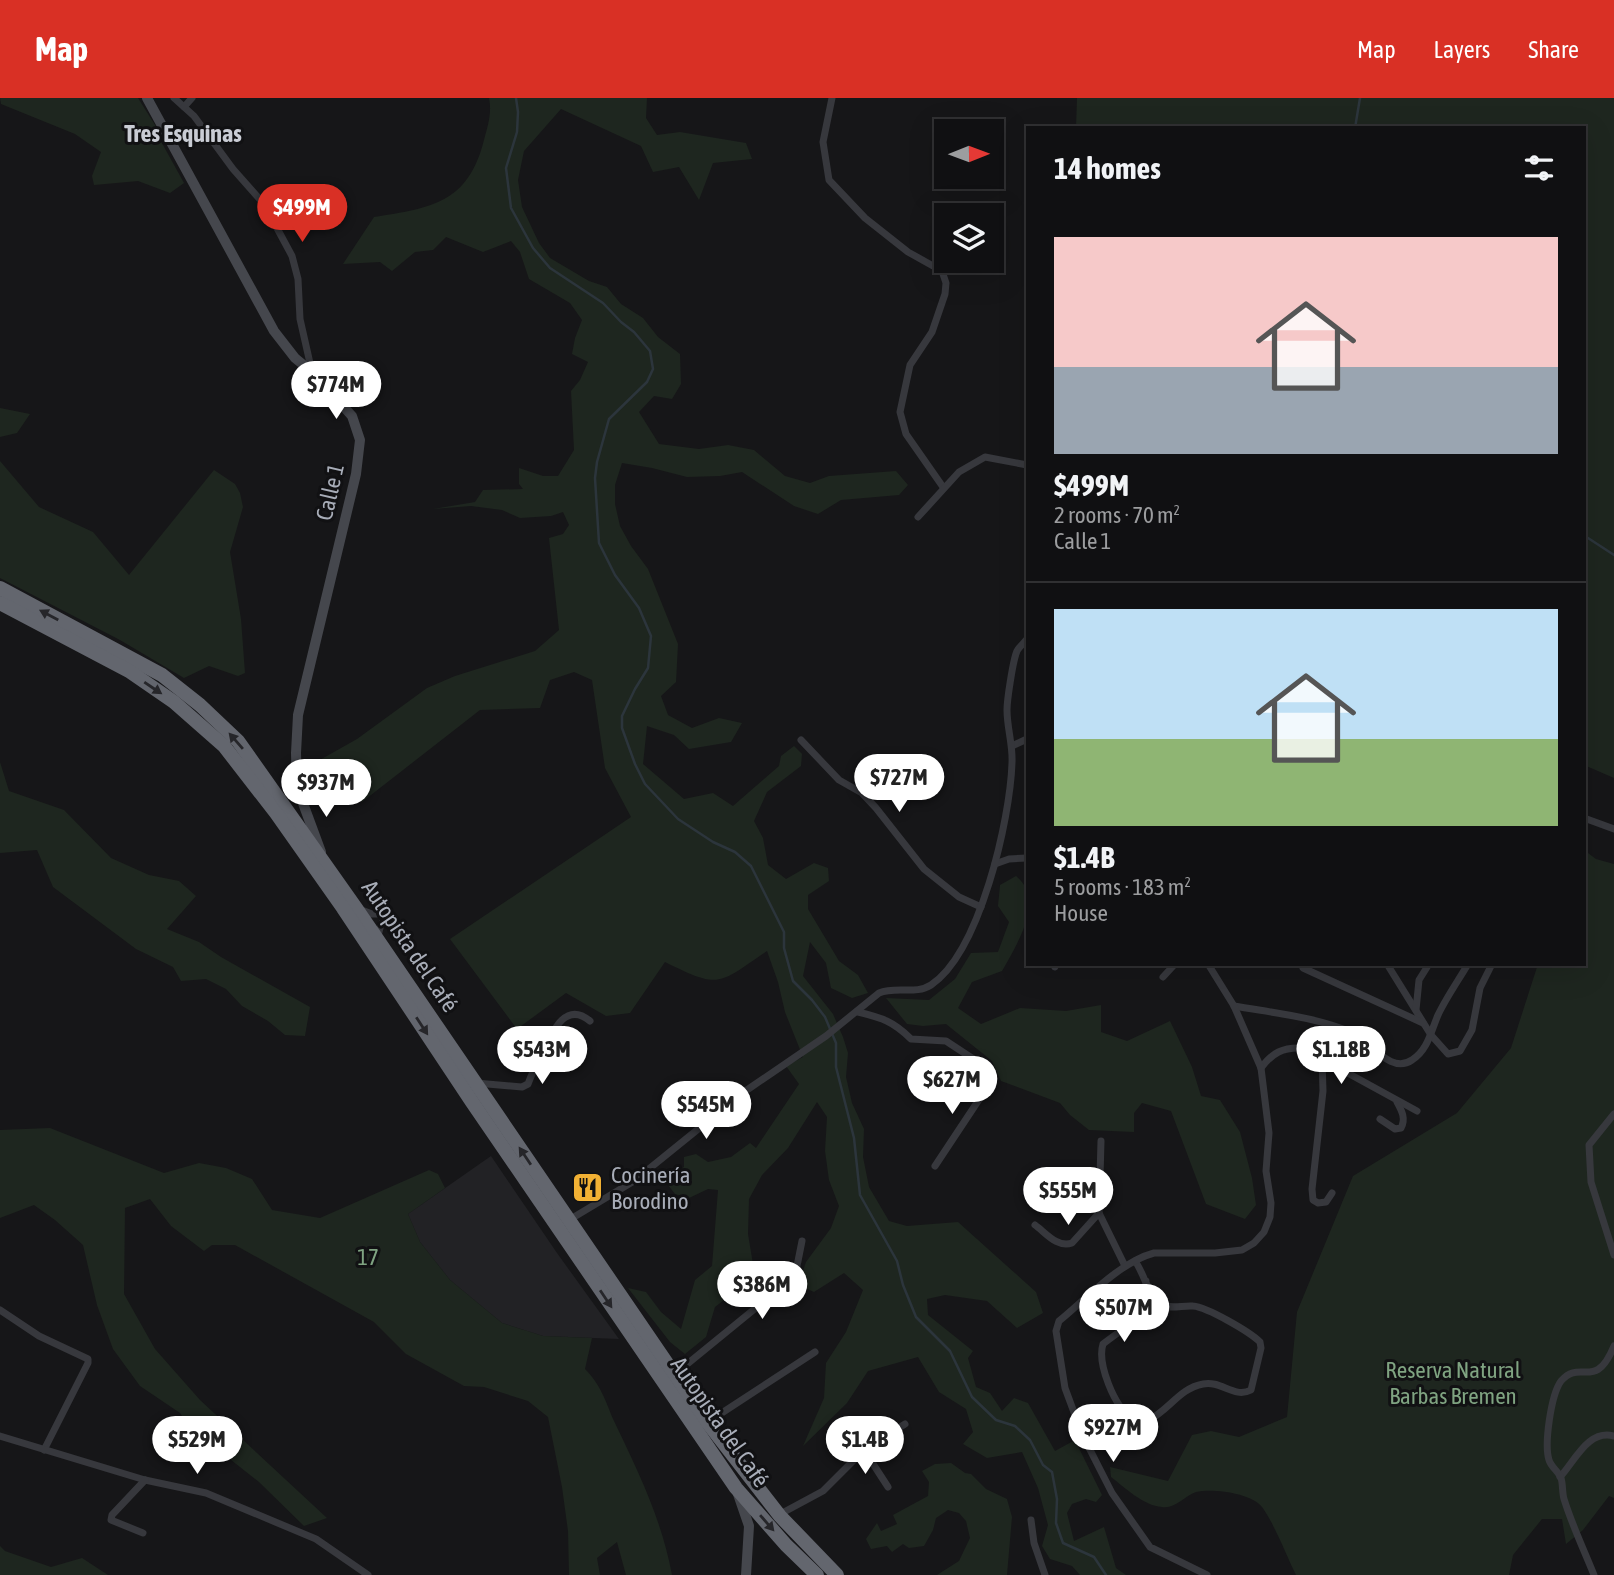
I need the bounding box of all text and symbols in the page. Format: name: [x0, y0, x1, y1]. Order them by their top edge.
text: Map: [35, 30, 88, 68]
text: Map: [1357, 36, 1396, 63]
text: Layers: [1434, 36, 1490, 63]
text: Share: [1528, 36, 1579, 63]
north arrow: [934, 119, 1004, 189]
map controls: [934, 119, 1004, 273]
district label: Tres Esquinas: [124, 120, 242, 147]
icon: filters: [1520, 149, 1558, 187]
text: 14 homes: [1054, 151, 1161, 185]
pin: $499M: [253, 184, 351, 244]
text: $499M: [273, 194, 331, 220]
button: layers: [934, 203, 1004, 273]
icon: home: [1243, 283, 1369, 409]
pin: $774M: [287, 362, 385, 421]
text: $774M: [307, 371, 365, 397]
street label: Calle 1: [311, 461, 349, 523]
text: $499M: [1054, 468, 1129, 502]
text: 2 rooms · 70 m²: [1054, 502, 1180, 528]
text: Calle 1: [1054, 528, 1111, 554]
one-way arrow: [39, 609, 59, 620]
icon: home: [1243, 655, 1369, 781]
one-way arrow: [144, 681, 162, 695]
one-way arrow: [228, 732, 244, 750]
pin: $727M: [850, 754, 948, 814]
pin: $937M: [277, 760, 375, 819]
text: $727M: [870, 764, 928, 790]
text: $937M: [297, 769, 355, 795]
text: $1.4B: [1054, 840, 1114, 874]
text: 5 rooms · 183 m²: [1054, 874, 1191, 900]
street label: Autopista del Café: [357, 875, 463, 1017]
text: House: [1054, 900, 1108, 926]
one-way arrow: [415, 1016, 428, 1036]
pin: $543M: [493, 1026, 591, 1086]
pin: $1.18B: [1284, 1026, 1398, 1086]
text: $543M: [513, 1036, 571, 1062]
text: $1.18B: [1312, 1036, 1370, 1062]
pin: $627M: [903, 1056, 1001, 1116]
text: $627M: [923, 1066, 981, 1092]
pin: $545M: [657, 1082, 755, 1141]
text: $545M: [677, 1091, 735, 1117]
one-way arrow: [518, 1147, 532, 1165]
place label: Cocinería Borodino: [611, 1162, 690, 1214]
pin: $555M: [1019, 1168, 1117, 1227]
restaurant icon: Cocinería Borodino: [571, 1171, 605, 1205]
text: $555M: [1039, 1177, 1097, 1203]
park label: 17: [357, 1244, 379, 1270]
pin: $386M: [713, 1262, 811, 1321]
text: $386M: [733, 1271, 791, 1297]
pin: $507M: [1075, 1284, 1173, 1344]
one-way arrow: [599, 1289, 612, 1308]
text: $507M: [1095, 1294, 1153, 1320]
street label: Autopista del Café: [666, 1352, 774, 1492]
park label: Reserva Natural Barbas Bremen: [1385, 1357, 1521, 1409]
pin: $927M: [1064, 1404, 1162, 1464]
text: $927M: [1084, 1414, 1142, 1440]
pin: $529M: [148, 1416, 246, 1476]
pin: $1.4B: [816, 1416, 914, 1476]
text: $529M: [168, 1426, 226, 1452]
text: $1.4B: [842, 1426, 888, 1452]
one-way arrow: [759, 1514, 775, 1532]

